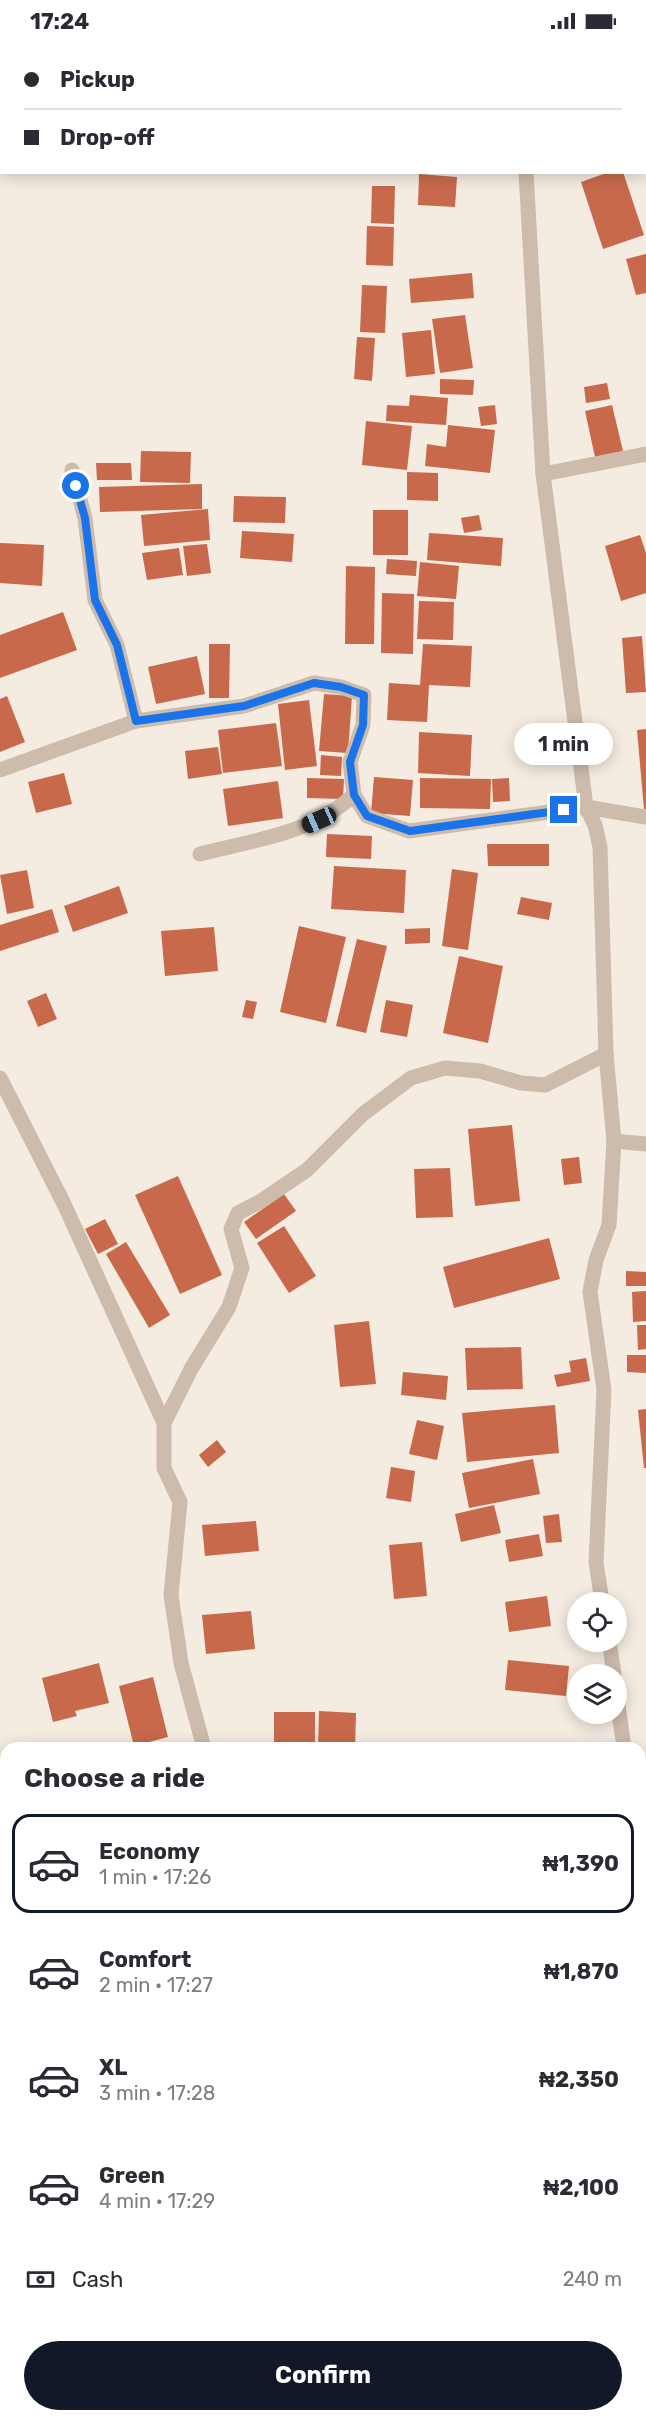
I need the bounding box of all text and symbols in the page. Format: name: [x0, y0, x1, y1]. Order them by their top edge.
text: 17:24: [30, 8, 89, 35]
text: Pickup: [60, 66, 135, 93]
text: Drop-off: [60, 124, 155, 151]
route start: [62, 472, 89, 499]
callout: 1 min: [514, 723, 614, 765]
text: 1 min: [538, 732, 589, 756]
route end: [550, 796, 577, 823]
car: [299, 804, 339, 836]
map controls: [567, 1592, 627, 1724]
button: locate: [567, 1592, 627, 1652]
button: layers: [567, 1664, 627, 1724]
text: Choose a ride: [24, 1762, 205, 1794]
icon: car: [27, 1837, 81, 1891]
text: Economy: [99, 1838, 200, 1865]
text: ₦1,390: [543, 1850, 619, 1877]
text: 1 min · 17:26: [99, 1865, 211, 1889]
icon: car: [27, 1945, 81, 1999]
text: Comfort: [99, 1946, 191, 1973]
text: ₦1,870: [544, 1958, 619, 1985]
text: 2 min · 17:27: [99, 1973, 213, 1997]
icon: car: [27, 2053, 81, 2107]
text: XL: [99, 2054, 127, 2081]
text: ₦2,350: [539, 2066, 619, 2093]
text: 3 min · 17:28: [99, 2081, 215, 2105]
icon: car: [27, 2161, 81, 2215]
text: Green: [99, 2162, 165, 2189]
text: ₦2,100: [543, 2174, 619, 2201]
text: 4 min · 17:29: [99, 2189, 215, 2213]
icon: cash: [24, 2263, 57, 2296]
text: Cash: [72, 2266, 123, 2293]
text: 240 m: [563, 2267, 622, 2291]
button: Confirm: [24, 2341, 622, 2410]

